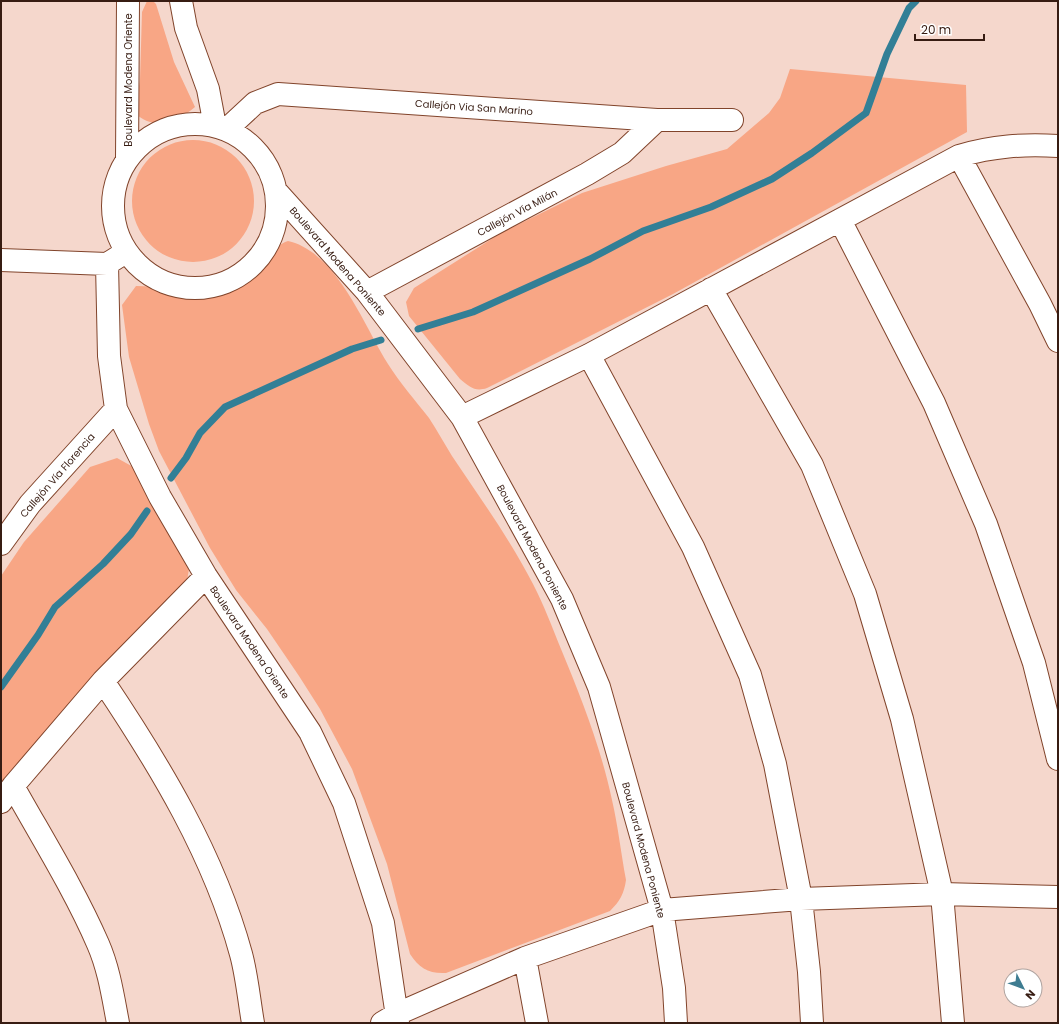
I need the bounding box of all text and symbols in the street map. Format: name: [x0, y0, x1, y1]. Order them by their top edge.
street label: Boulevard Modena Oriente: [121, 13, 136, 147]
scale bar: [915, 16, 984, 42]
text: 20 m: [921, 21, 951, 38]
street label: Callejón Via San Marino: [414, 96, 533, 119]
street label: Callejón Vía Milán: [474, 185, 560, 240]
street label: Boulevard Modena Poniente: [286, 203, 389, 319]
street label: Callejón Vía Florencia: [16, 430, 98, 521]
street label: Boulevard Modena Poniente: [493, 482, 572, 613]
street label: Boulevard Modena Oriente: [206, 583, 293, 702]
street label: Boulevard Modena Poniente: [618, 780, 669, 920]
north arrow: [1003, 968, 1043, 1008]
text: N: [1022, 986, 1039, 1003]

